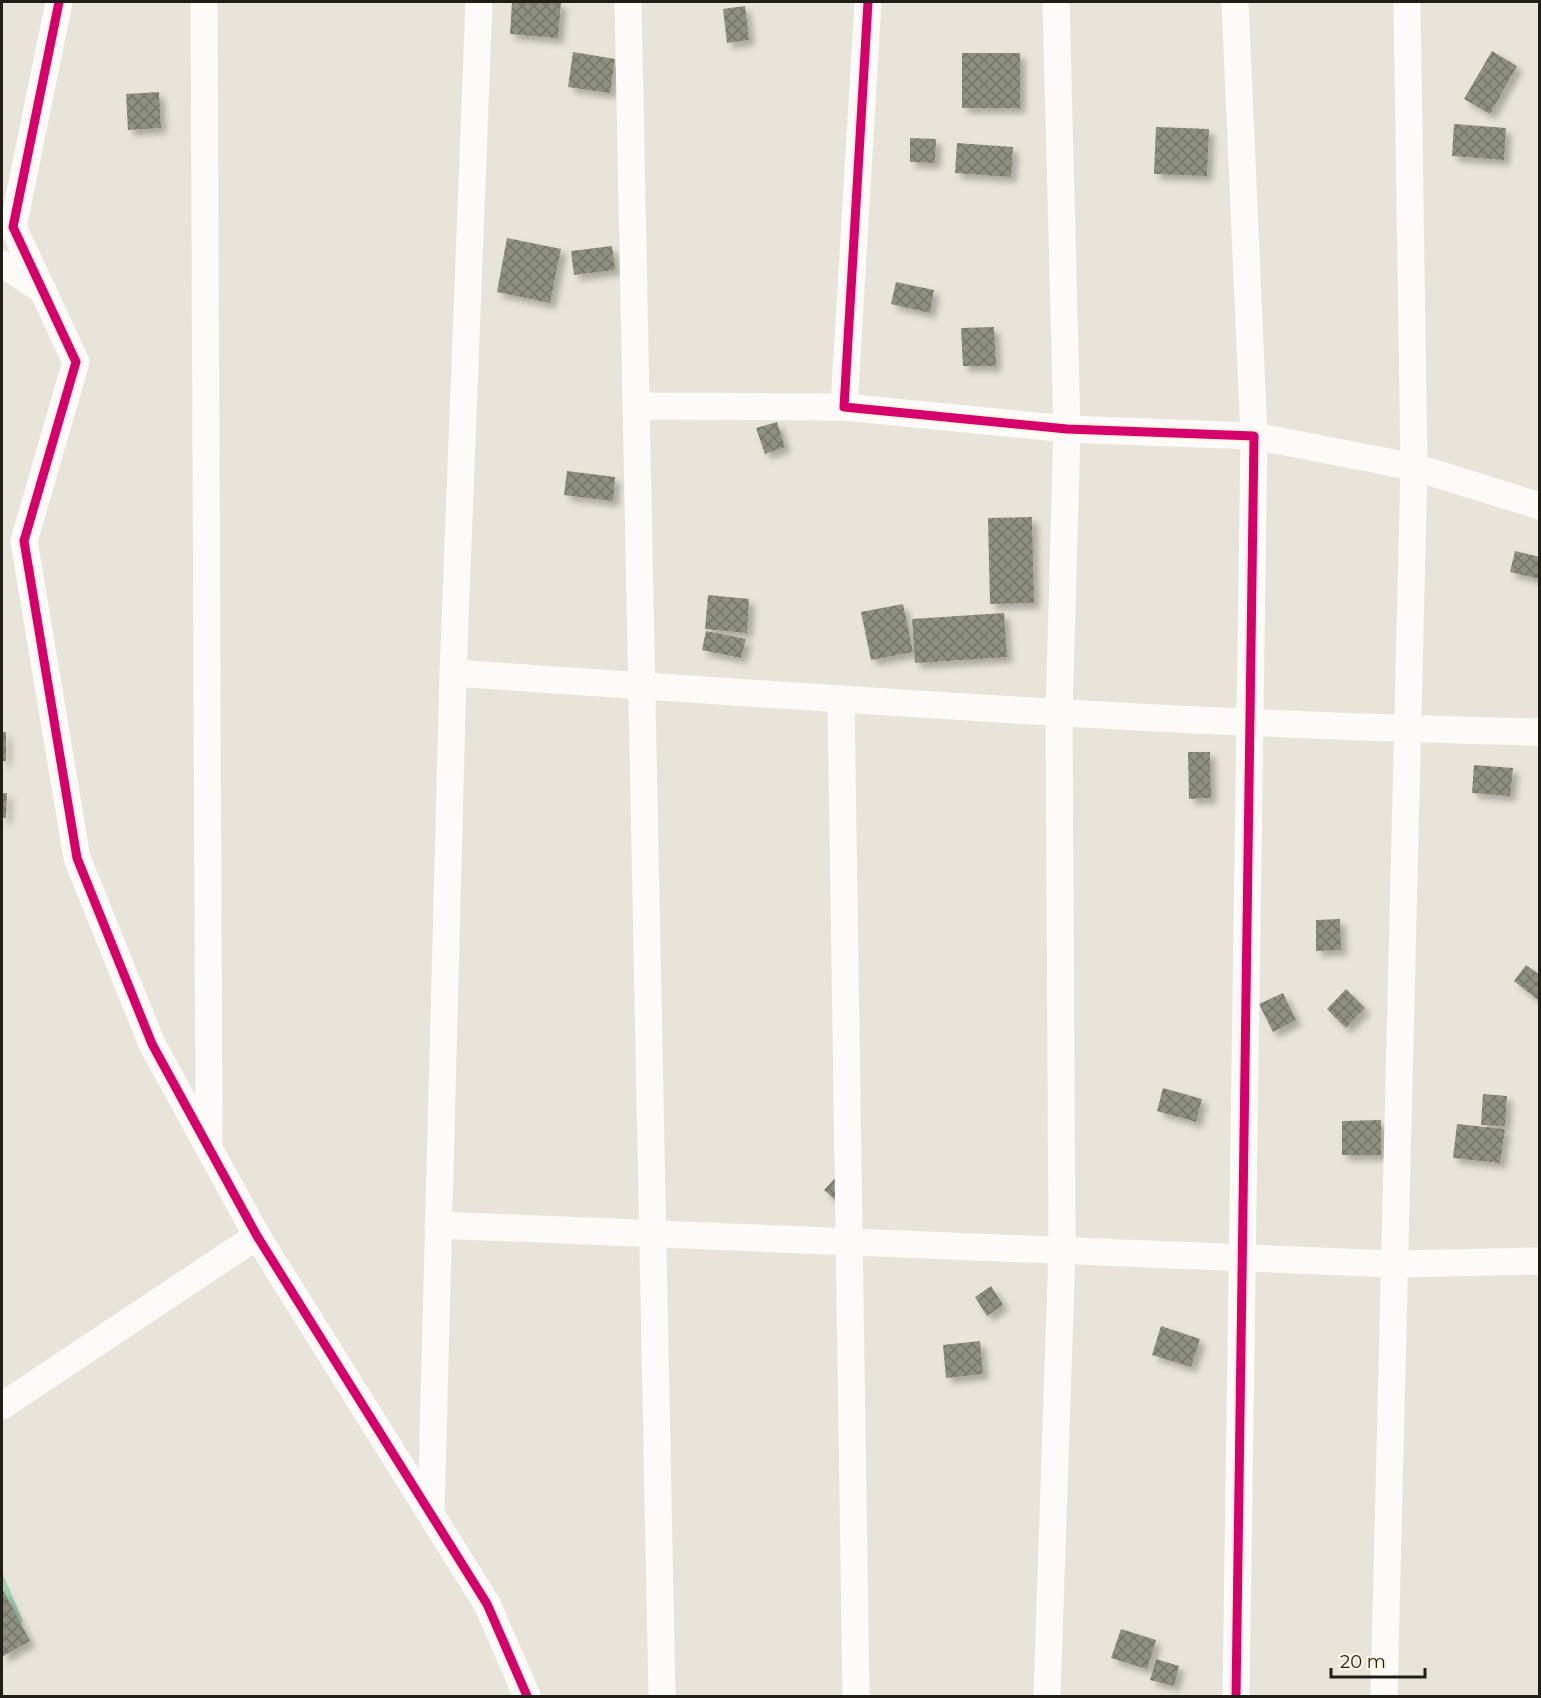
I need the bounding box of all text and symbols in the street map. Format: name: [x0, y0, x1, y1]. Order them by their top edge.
scale bar: [1331, 1641, 1426, 1679]
text: 20 m: [1340, 1651, 1386, 1673]

